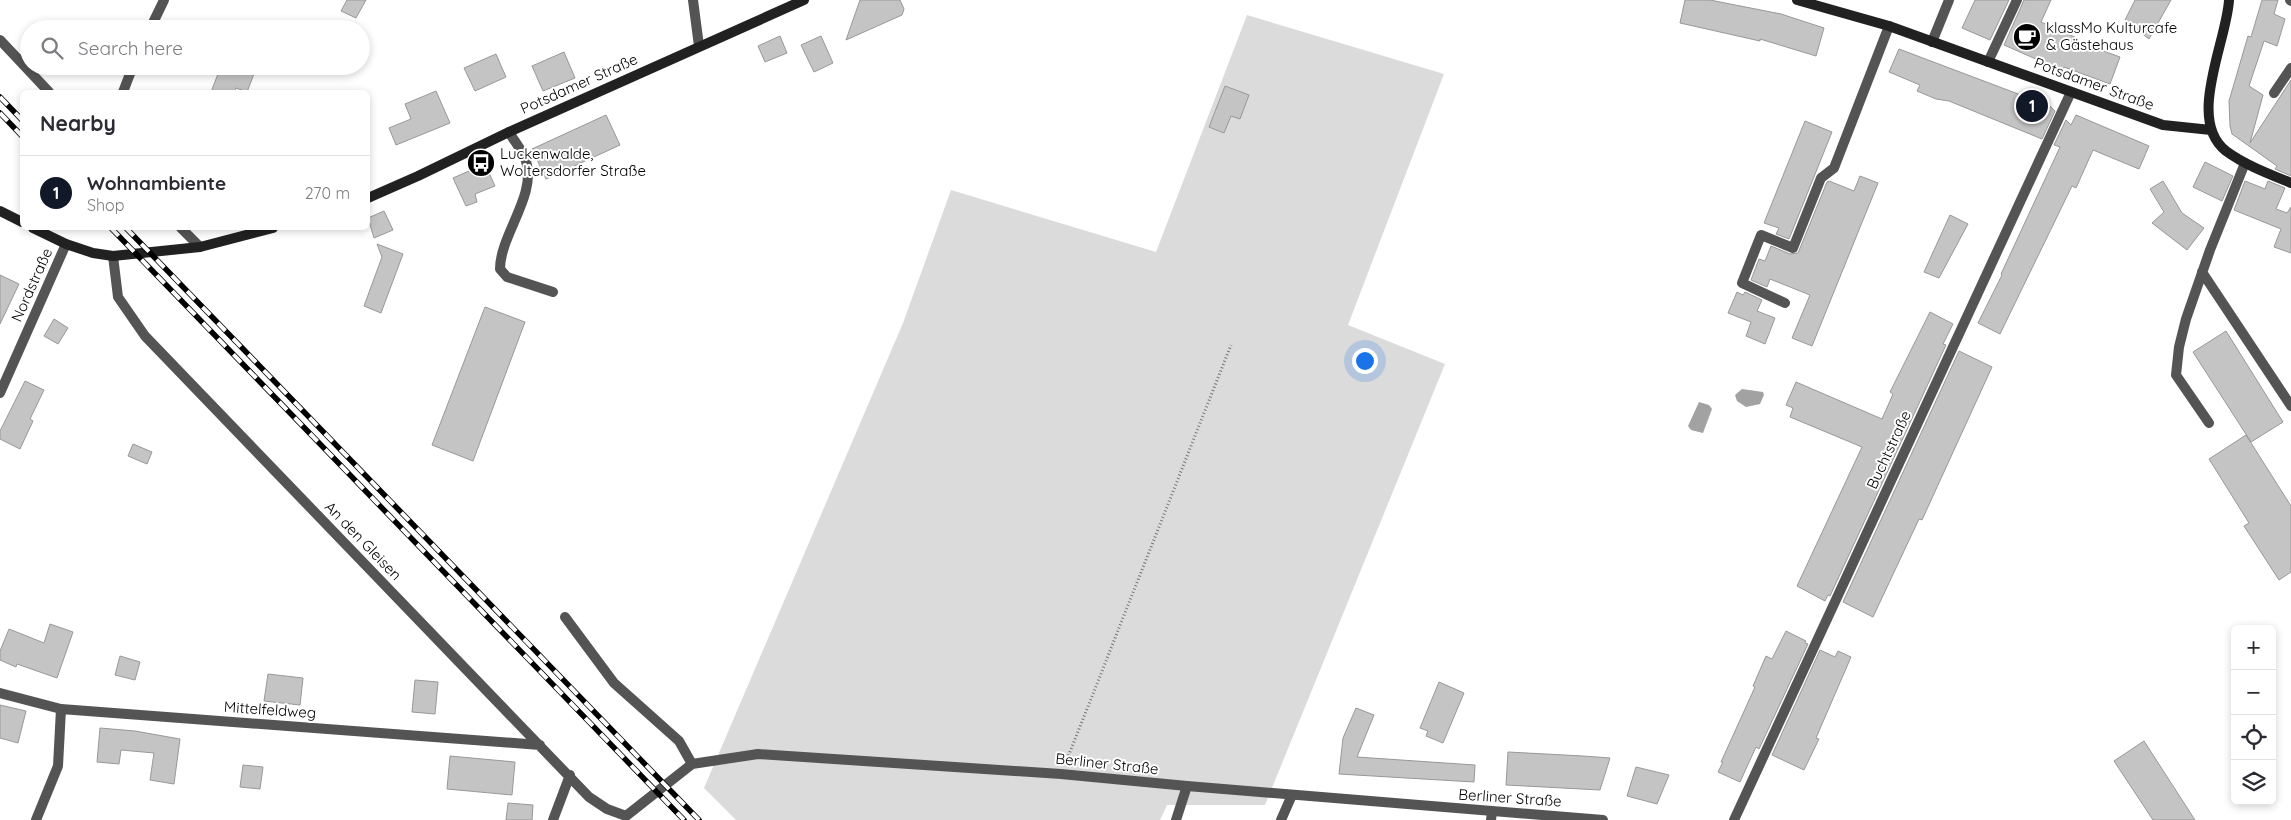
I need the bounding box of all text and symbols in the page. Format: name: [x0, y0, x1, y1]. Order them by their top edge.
place label: klassMo Kulturcafe & Gästehaus: [2046, 18, 2177, 54]
search box: [20, 20, 370, 75]
cafe icon: klassMo Kulturcafe & Gästehaus: [2012, 22, 2042, 52]
icon: search: [38, 34, 66, 62]
text: Search here: [78, 36, 183, 60]
street label: Potsdamer Straße: [517, 49, 640, 118]
street label: Potsdamer Straße: [2032, 53, 2157, 114]
pin: 1: [2016, 87, 2048, 125]
text: Nearby: [40, 110, 116, 136]
place label: Luckenwalde, Woltersdorfer Straße: [500, 144, 646, 180]
bus stop icon: Luckenwalde, Woltersdorfer Straße: [466, 148, 496, 178]
text: Wohnambiente: [87, 171, 226, 195]
text: 1: [53, 183, 59, 203]
text: 270 m: [305, 183, 350, 203]
text: Shop: [87, 195, 124, 215]
street label: Nordstraße: [7, 245, 56, 325]
your location: [1352, 348, 1378, 374]
street label: Buchtstraße: [1862, 408, 1915, 492]
street label: An den Gleisen: [321, 497, 406, 584]
map controls: [2231, 625, 2276, 805]
button: +: [2231, 625, 2276, 670]
button: −: [2231, 670, 2276, 715]
street label: Mittelfeldweg: [223, 697, 317, 722]
button: locate: [2231, 715, 2276, 760]
street label: Berliner Straße: [1055, 749, 1159, 778]
button: layers: [2231, 760, 2276, 805]
street label: Berliner Straße: [1458, 784, 1562, 811]

